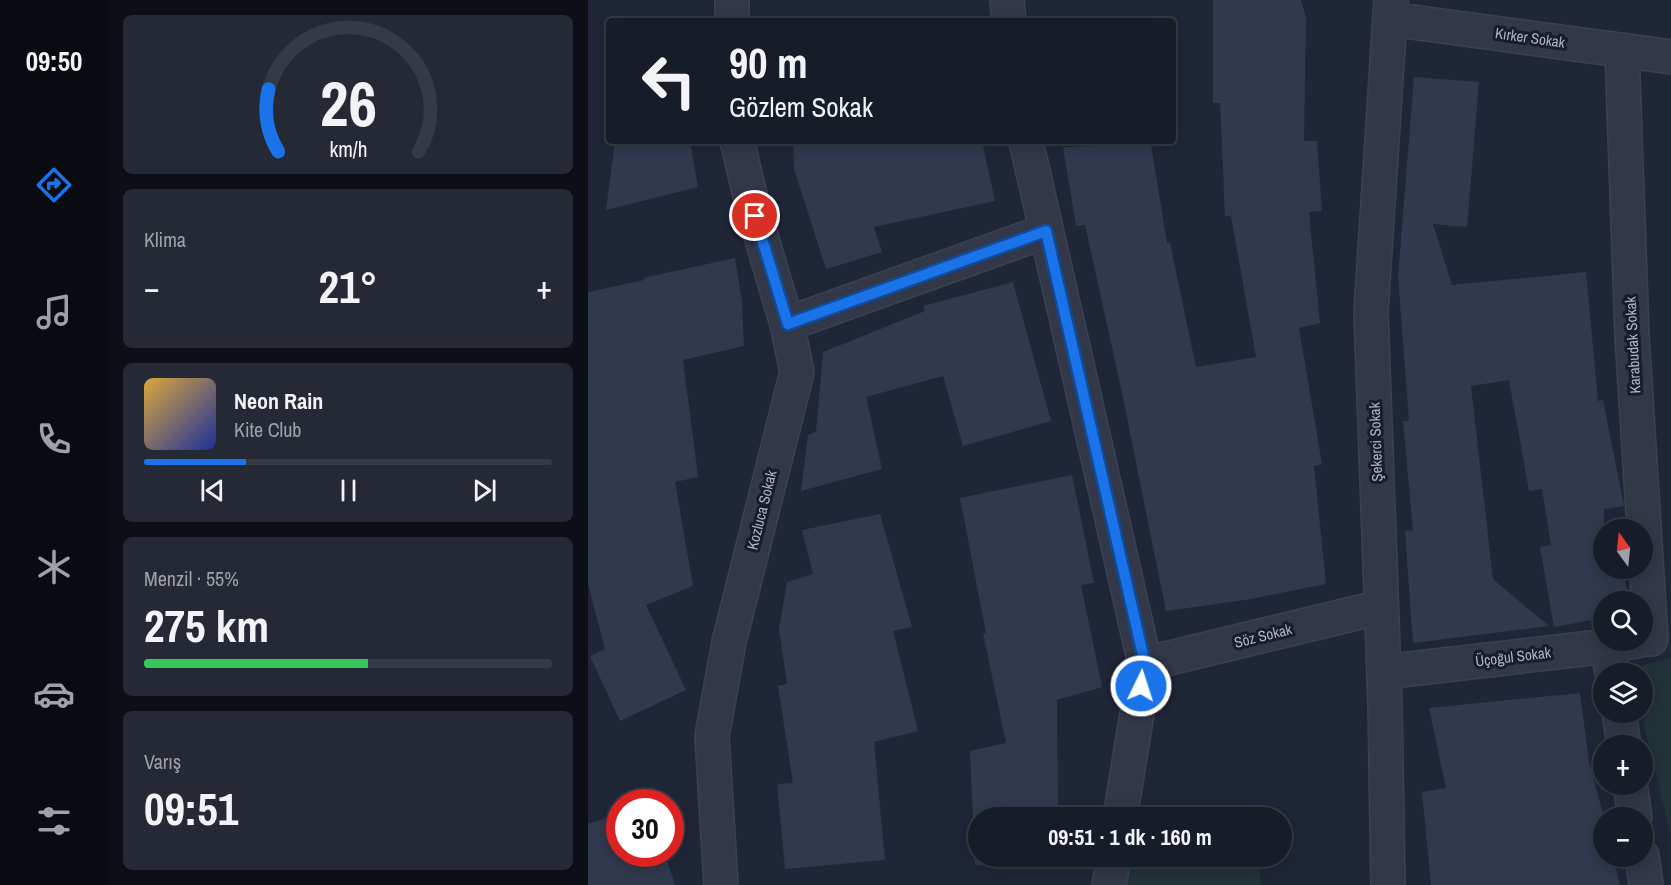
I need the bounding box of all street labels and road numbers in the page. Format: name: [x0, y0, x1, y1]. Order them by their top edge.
street label: Kırker Sokak: [1494, 22, 1567, 53]
street label: Karabudak Sokak: [1619, 295, 1646, 394]
street label: Şekerci Sokak: [1364, 401, 1387, 482]
street label: Kozluca Sokak: [741, 467, 782, 552]
street label: Söz Sokak: [1232, 618, 1295, 653]
street label: Üçoğul Sokak: [1474, 641, 1553, 672]

